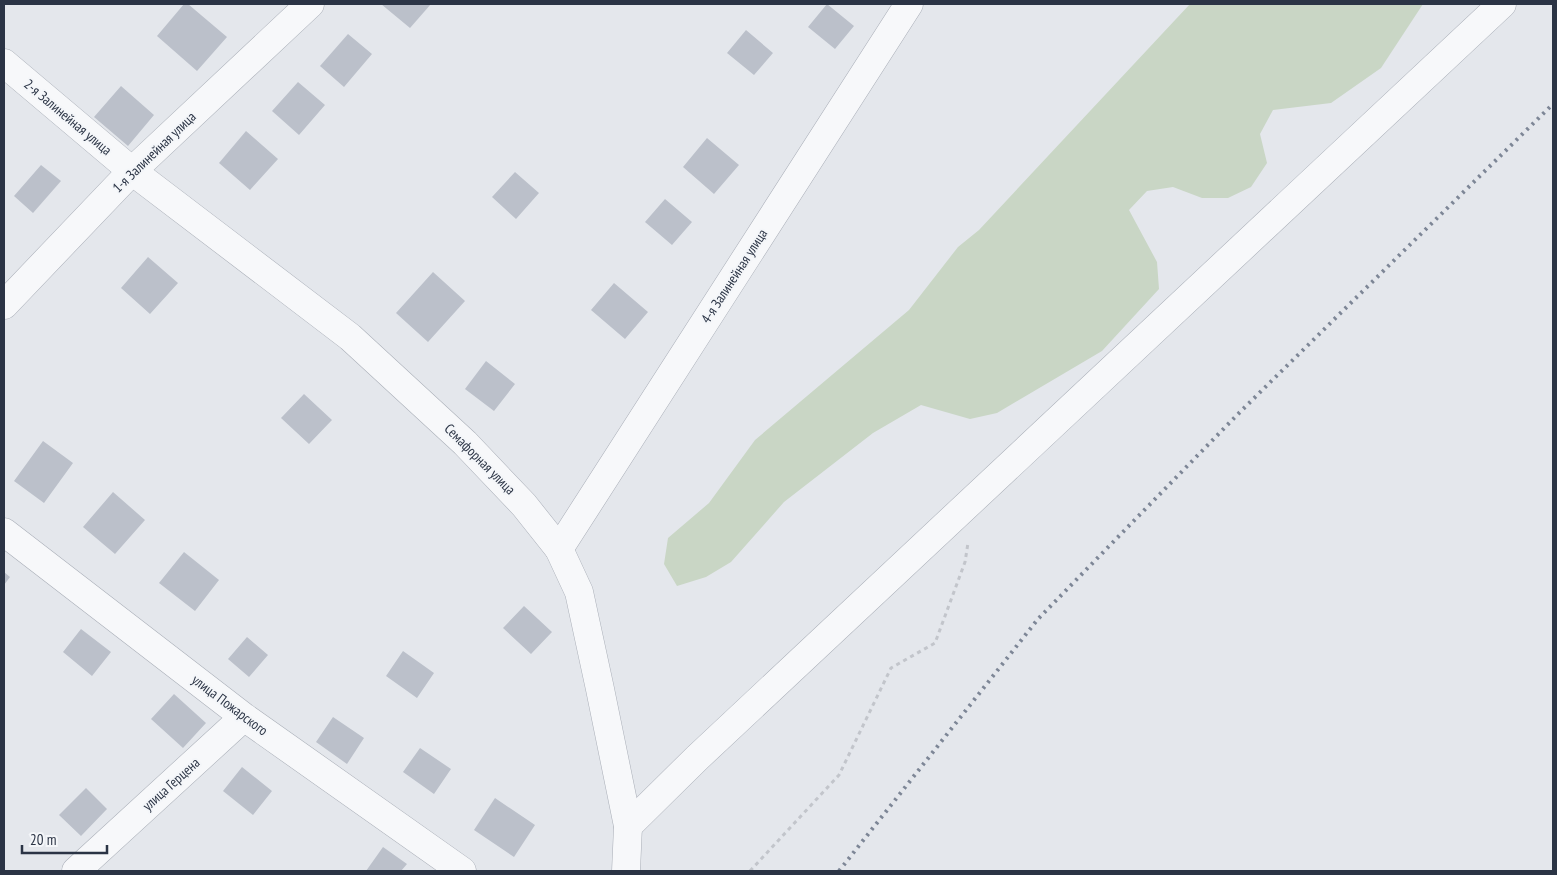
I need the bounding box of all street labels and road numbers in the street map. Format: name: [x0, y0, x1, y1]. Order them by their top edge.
street label: 2-я Залинейная улица: [20, 75, 116, 159]
street label: 1-я Залинейная улица: [109, 108, 199, 196]
street label: 4-я Залинейная улица: [697, 225, 771, 327]
street label: Семафорная улица: [441, 420, 519, 498]
street label: улица Пожарского: [188, 671, 272, 739]
street label: улица Герцена: [139, 754, 203, 814]

